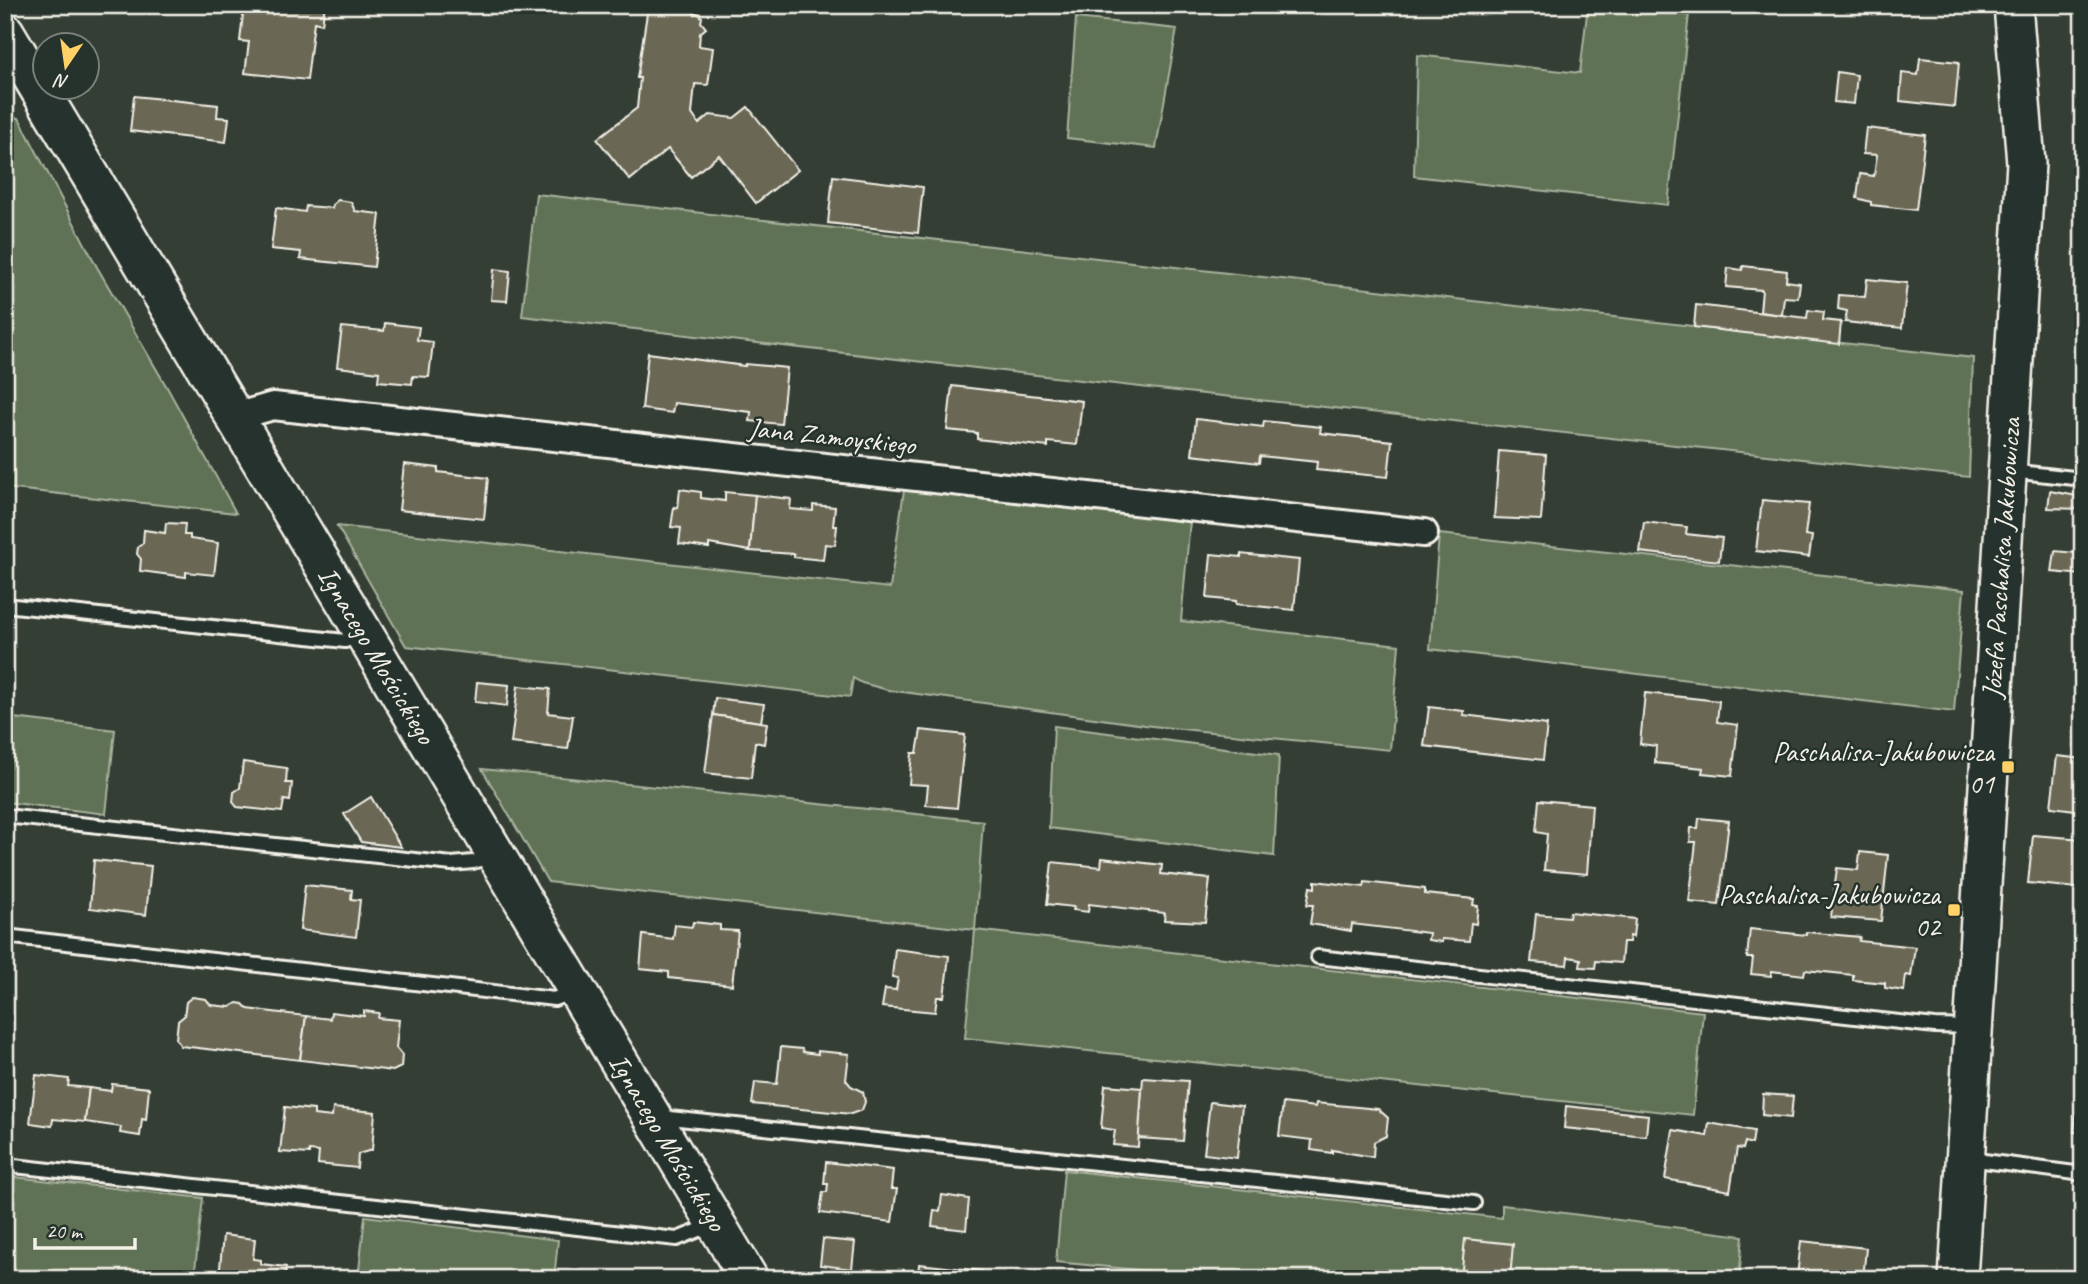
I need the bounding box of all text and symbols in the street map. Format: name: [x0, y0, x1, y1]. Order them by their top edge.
north arrow: [32, 32, 102, 102]
text: N: [51, 68, 71, 95]
street label: Jana Zamoyskiego: [745, 410, 919, 462]
street label: Józefa Paschalisa Jakubowicza: [1974, 415, 2028, 701]
street label: Ignacego Mościckiego: [310, 560, 445, 752]
place label: Paschalisa-Jakubowicza 01: [1773, 734, 1996, 801]
marker: Paschalisa-Jakubowicza 01: [2000, 759, 2016, 775]
place label: Paschalisa-Jakubowicza 02: [1719, 877, 1942, 944]
marker: Paschalisa-Jakubowicza 02: [1946, 902, 1962, 918]
street label: Ignacego Mościckiego: [601, 1047, 736, 1239]
scale bar: [35, 1207, 135, 1251]
text: 20 m: [46, 1218, 84, 1244]

